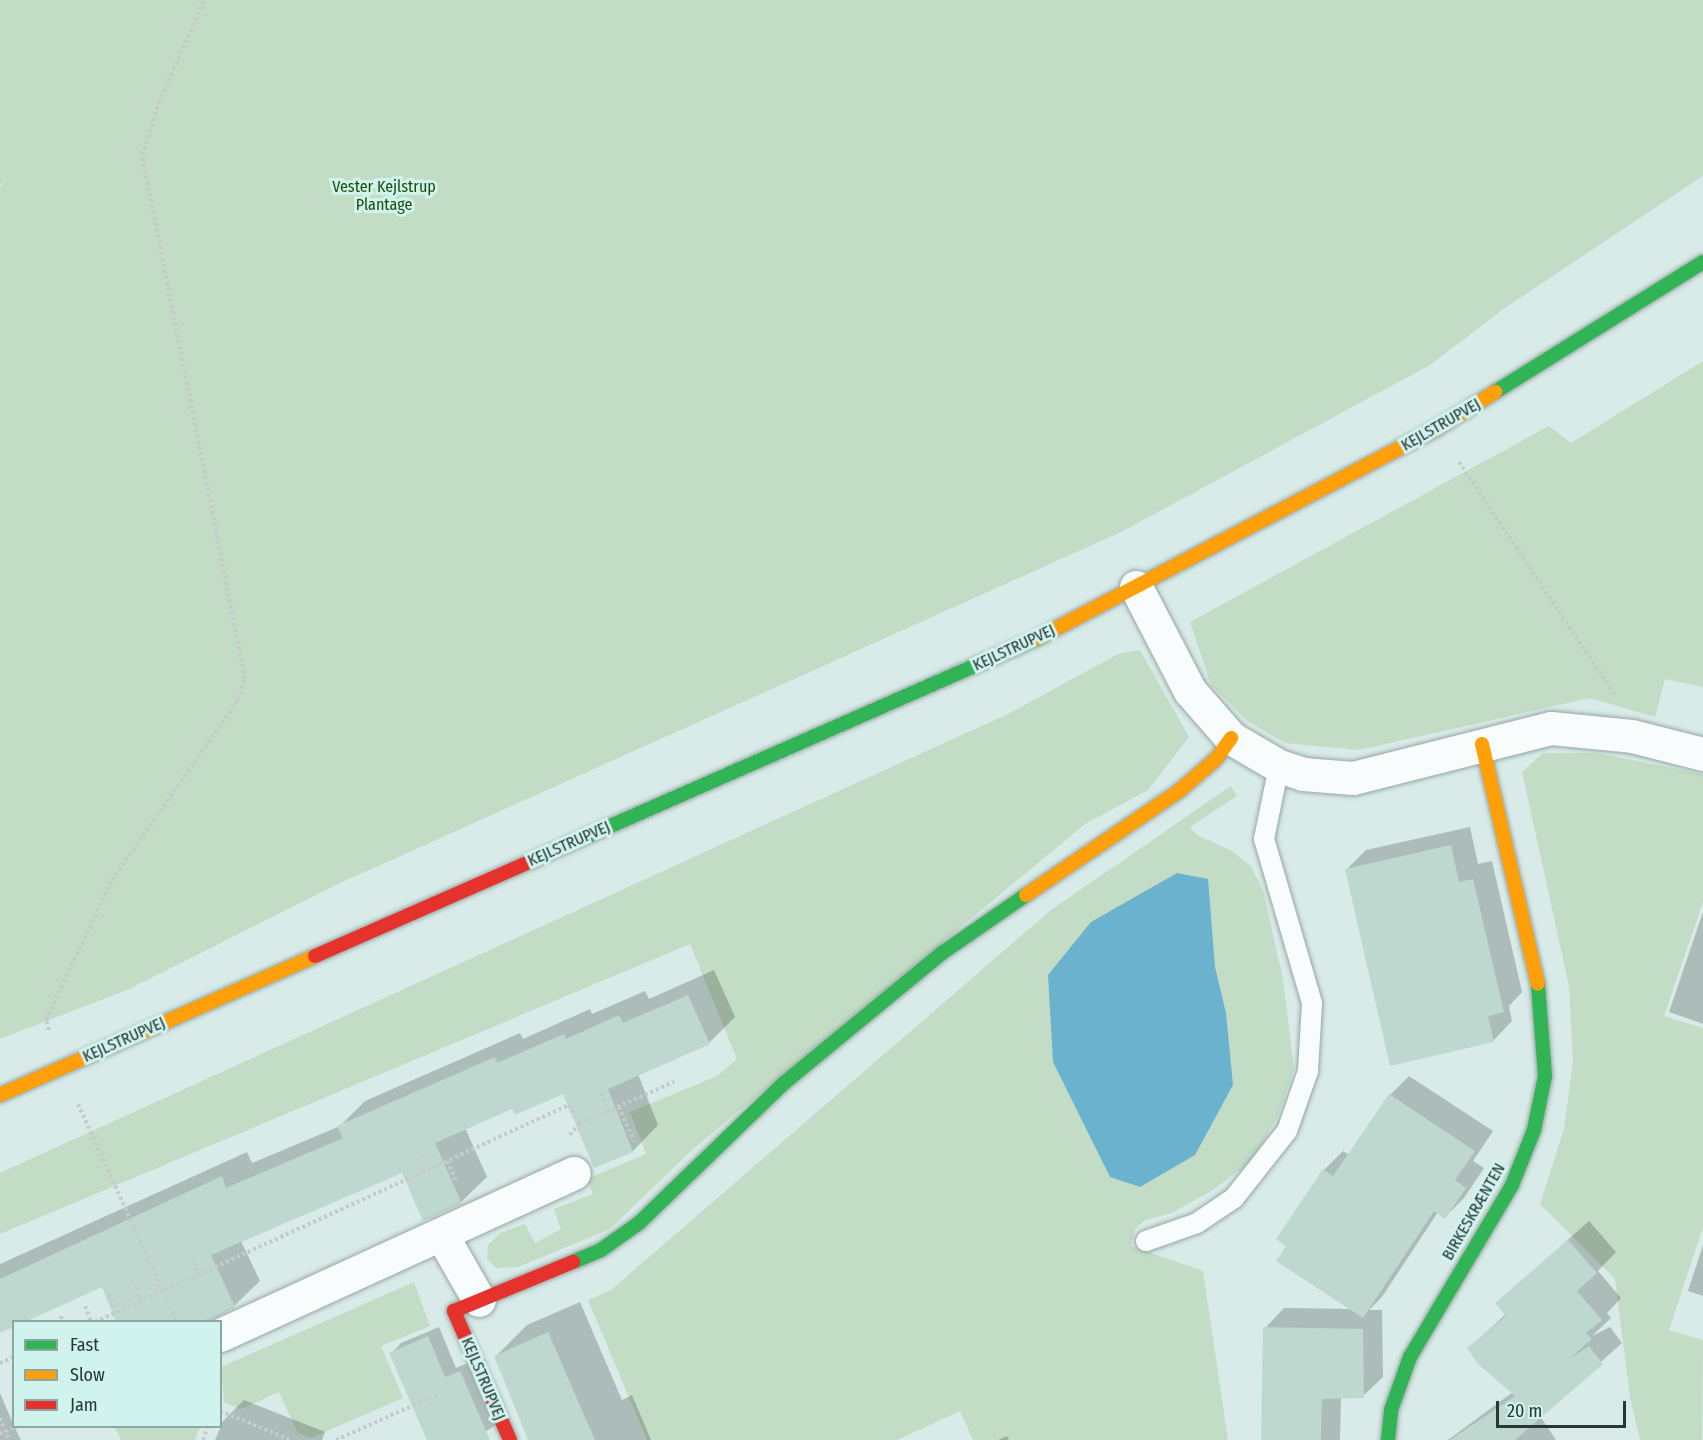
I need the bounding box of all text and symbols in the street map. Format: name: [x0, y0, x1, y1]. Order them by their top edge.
park label: Vester Kejlstrup Plantage: [332, 177, 436, 215]
street label: KEJLSTRUPVEJ: [1398, 395, 1484, 455]
street label: KEJLSTRUPVEJ: [970, 621, 1058, 675]
street label: KEJLSTRUPVEJ: [525, 817, 613, 871]
street label: KEJLSTRUPVEJ: [80, 1013, 168, 1067]
street label: BIRKESKRÆNTEN: [1439, 1160, 1509, 1264]
legend: [12, 1320, 222, 1428]
text: Fast: [70, 1334, 99, 1356]
street label: KEJLSTRUPVEJ: [457, 1335, 509, 1423]
text: Slow: [70, 1364, 105, 1386]
scale bar: [1499, 1389, 1630, 1427]
text: Jam: [70, 1394, 98, 1416]
text: 20 m: [1507, 1400, 1542, 1422]

